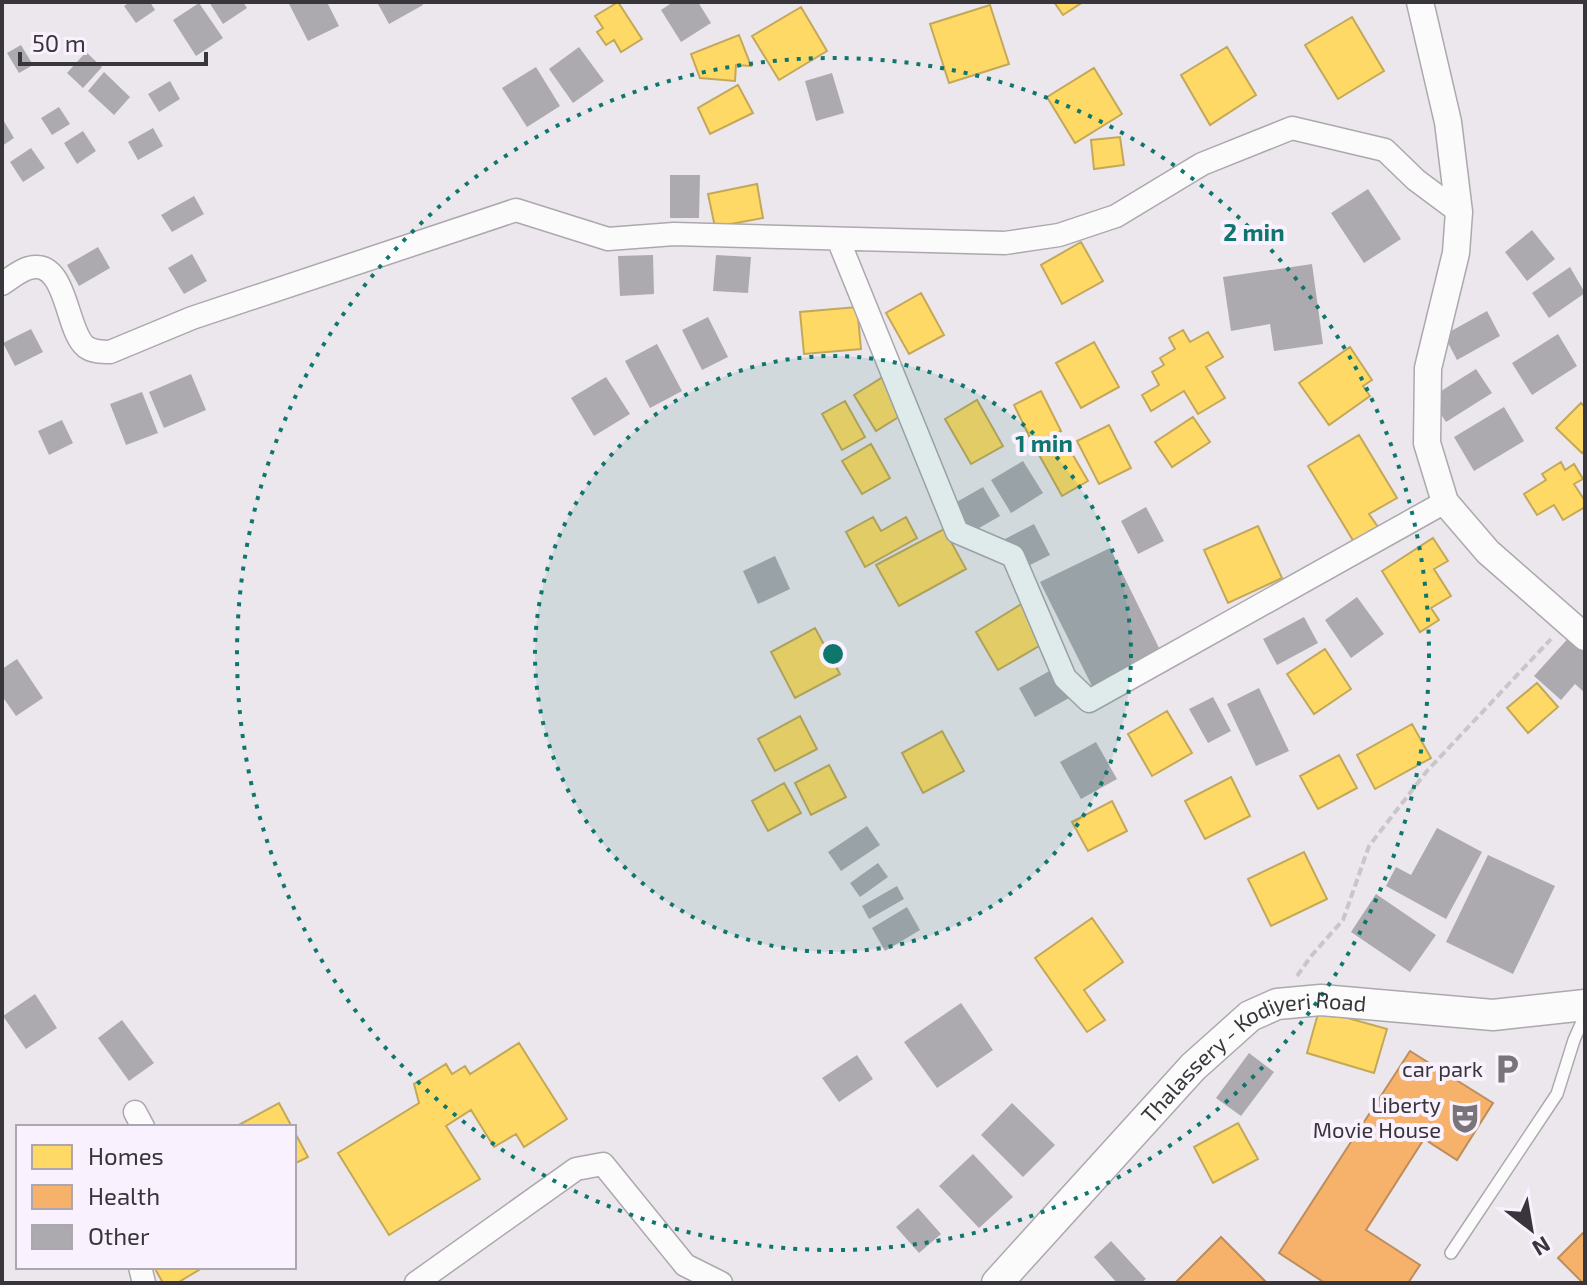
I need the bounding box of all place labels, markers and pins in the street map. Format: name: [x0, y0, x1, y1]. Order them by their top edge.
centre of rings: [819, 640, 847, 668]
parking icon: car park: [1490, 1052, 1524, 1086]
place label: car park: [1402, 1055, 1483, 1081]
place label: Liberty Movie House: [1313, 1091, 1441, 1142]
theatre icon: Liberty Movie House: [1448, 1101, 1482, 1135]

